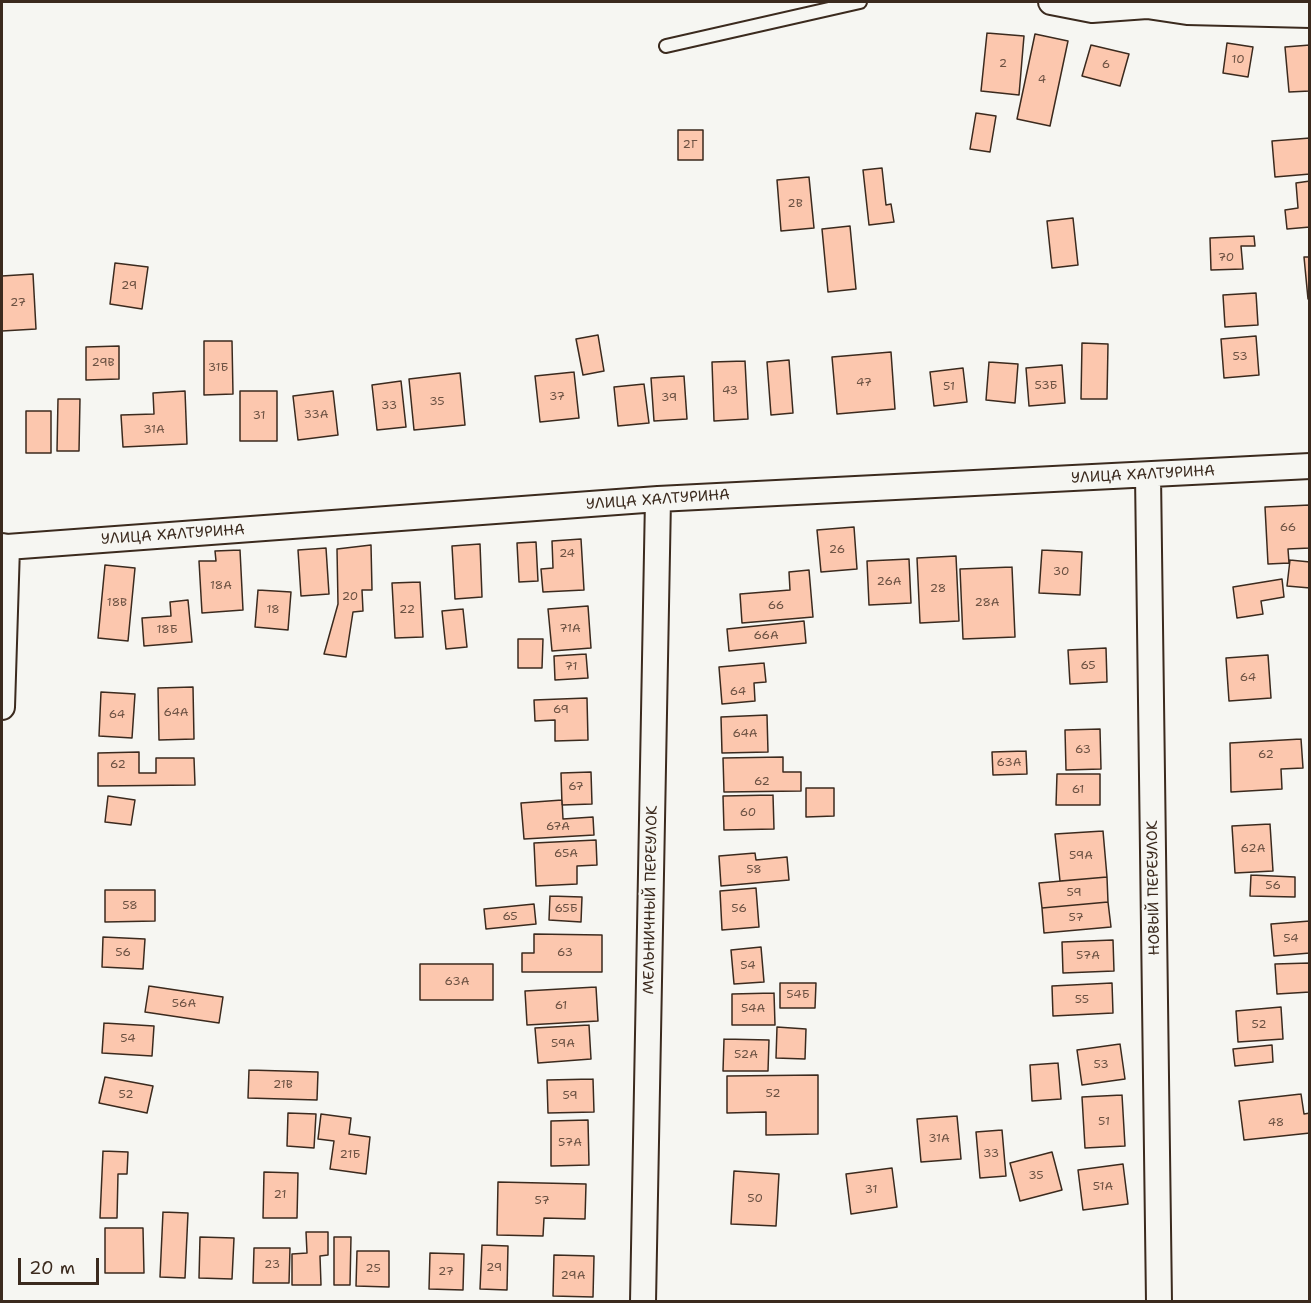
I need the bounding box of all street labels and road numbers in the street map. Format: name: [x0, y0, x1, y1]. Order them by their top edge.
street label: УЛИЦА ХАЛТУРИНА: [1071, 462, 1215, 488]
street label: УЛИЦА ХАЛТУРИНА: [585, 486, 731, 514]
street label: УЛИЦА ХАЛТУРИНА: [100, 521, 246, 549]
street label: МЕЛЬНИЧНЫЙ ПЕРЕУЛОК: [640, 805, 662, 995]
street label: НОВЫЙ ПЕРЕУЛОК: [1144, 820, 1164, 956]

